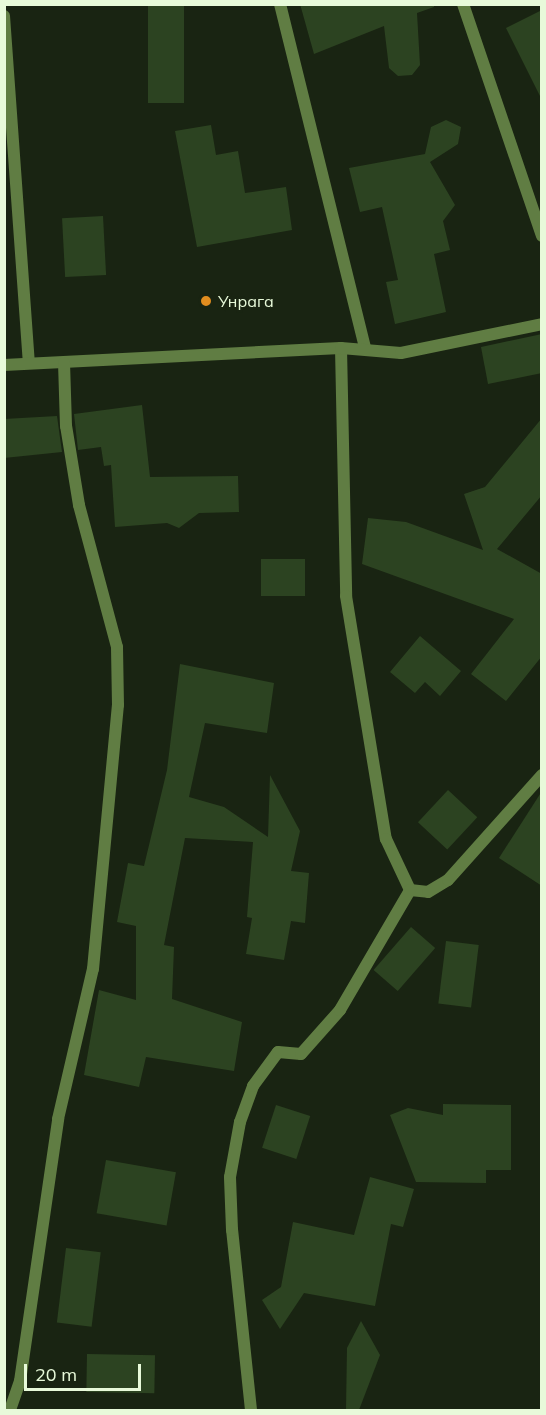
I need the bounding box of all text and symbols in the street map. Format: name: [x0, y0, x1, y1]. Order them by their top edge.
place label: Унрага: [218, 291, 274, 311]
marker: Унрага: [199, 294, 213, 308]
scale bar: [27, 1352, 144, 1390]
text: 20 m: [35, 1363, 77, 1386]

